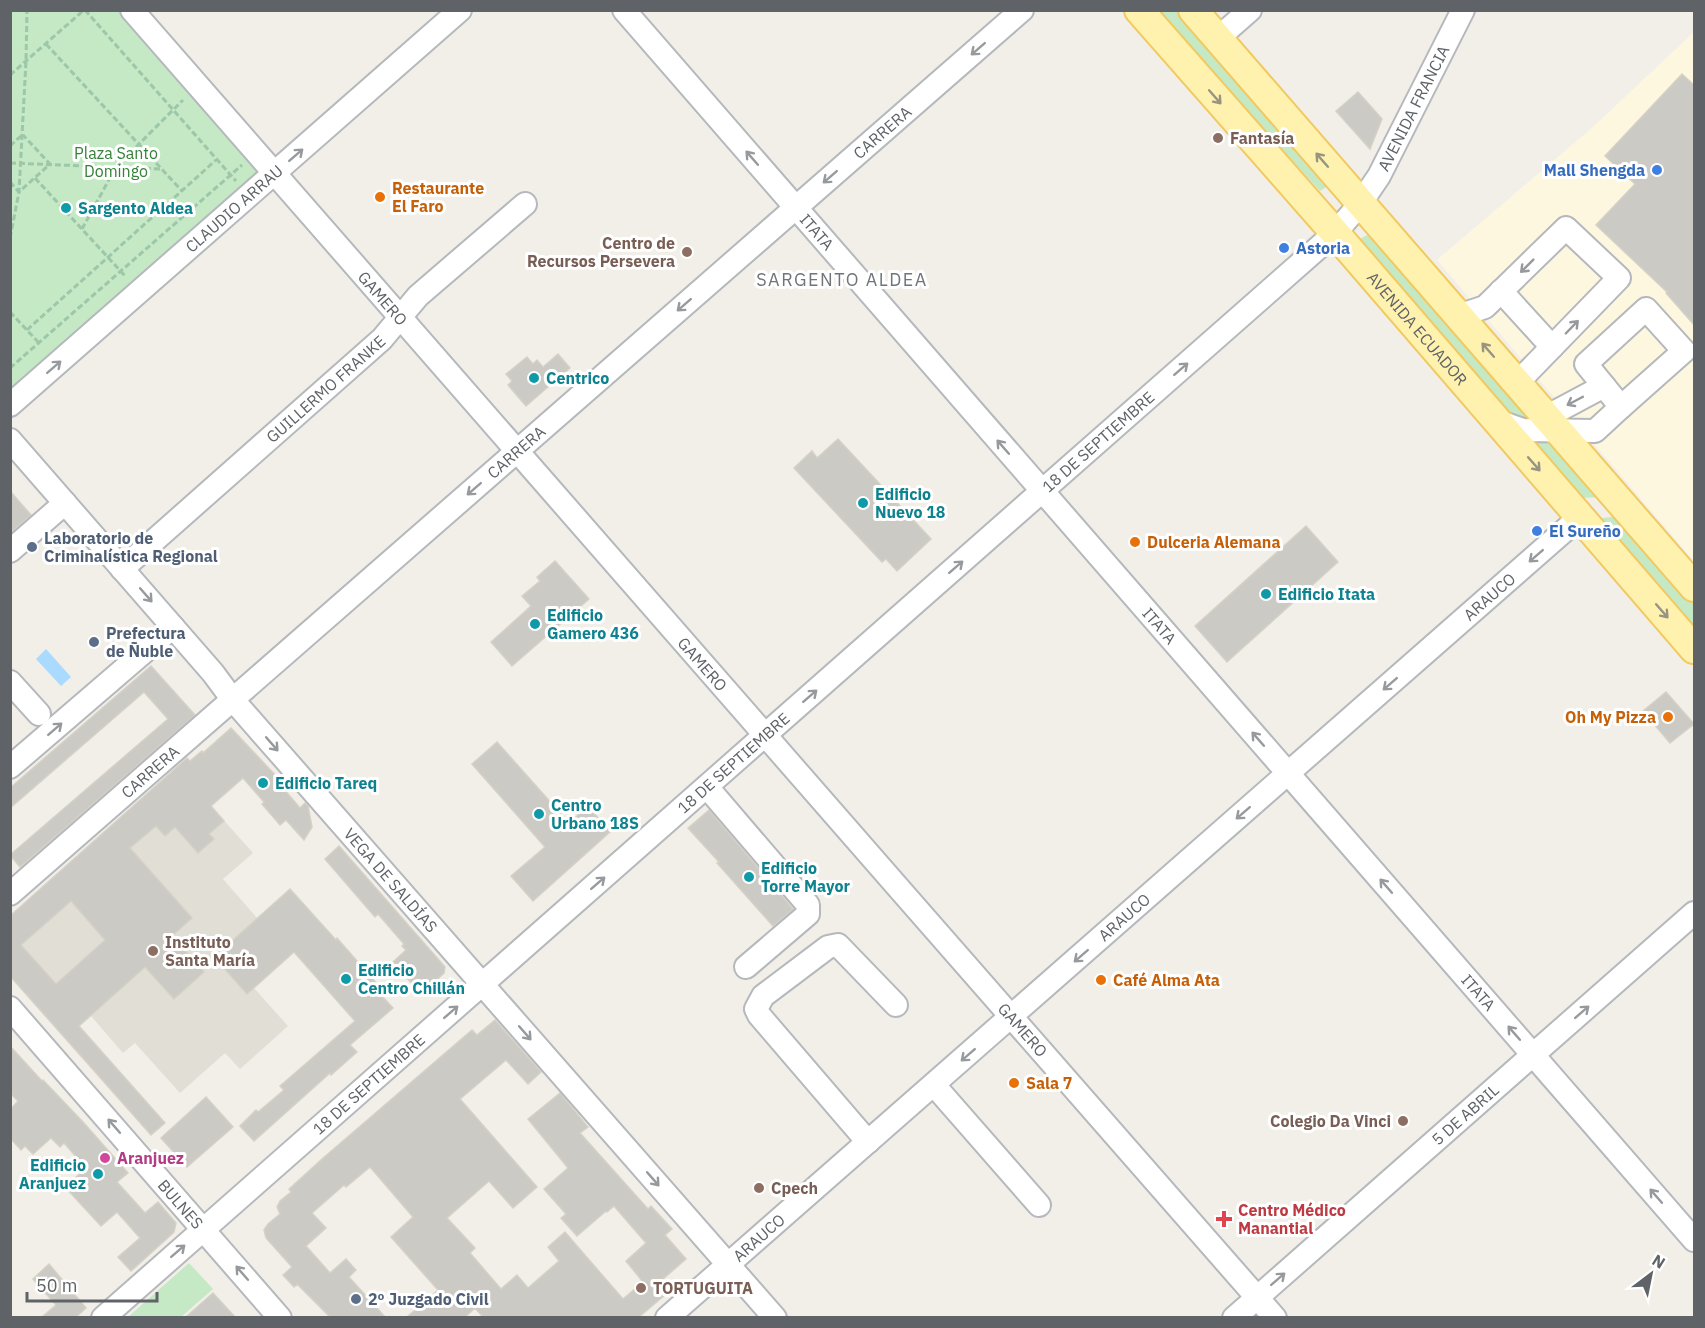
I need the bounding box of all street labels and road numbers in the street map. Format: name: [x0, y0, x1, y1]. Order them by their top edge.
street label: AVENIDA FRANCIA: [1373, 42, 1454, 174]
street label: CARRERA: [849, 101, 915, 163]
street label: CLAUDIO ARRAU: [181, 160, 287, 257]
street label: ITATA: [796, 209, 838, 254]
street label: GAMERO: [354, 267, 412, 329]
street label: AVENIDA ECUADOR: [1363, 268, 1472, 389]
street label: GUILLERMO FRANKE: [262, 331, 389, 447]
street label: 18 DE SEPTIEMBRE: [1038, 387, 1158, 496]
street label: CARRERA: [483, 421, 549, 483]
street label: ARAUCO: [1459, 568, 1519, 625]
street label: ITATA: [1138, 603, 1181, 648]
street label: GAMERO: [674, 633, 732, 695]
street label: 18 DE SEPTIEMBRE: [673, 708, 794, 818]
street label: CARRERA: [117, 741, 183, 802]
street label: VEGA DE SALDÍAS: [340, 824, 442, 936]
street label: ARAUCO: [1094, 889, 1154, 945]
street label: ITATA: [1457, 970, 1500, 1015]
street label: GAMERO: [994, 999, 1052, 1061]
street label: 18 DE SEPTIEMBRE: [308, 1029, 429, 1139]
street label: 5 DE ABRIL: [1428, 1080, 1503, 1149]
street label: BULNES: [154, 1175, 208, 1233]
street label: ARAUCO: [729, 1209, 789, 1266]

